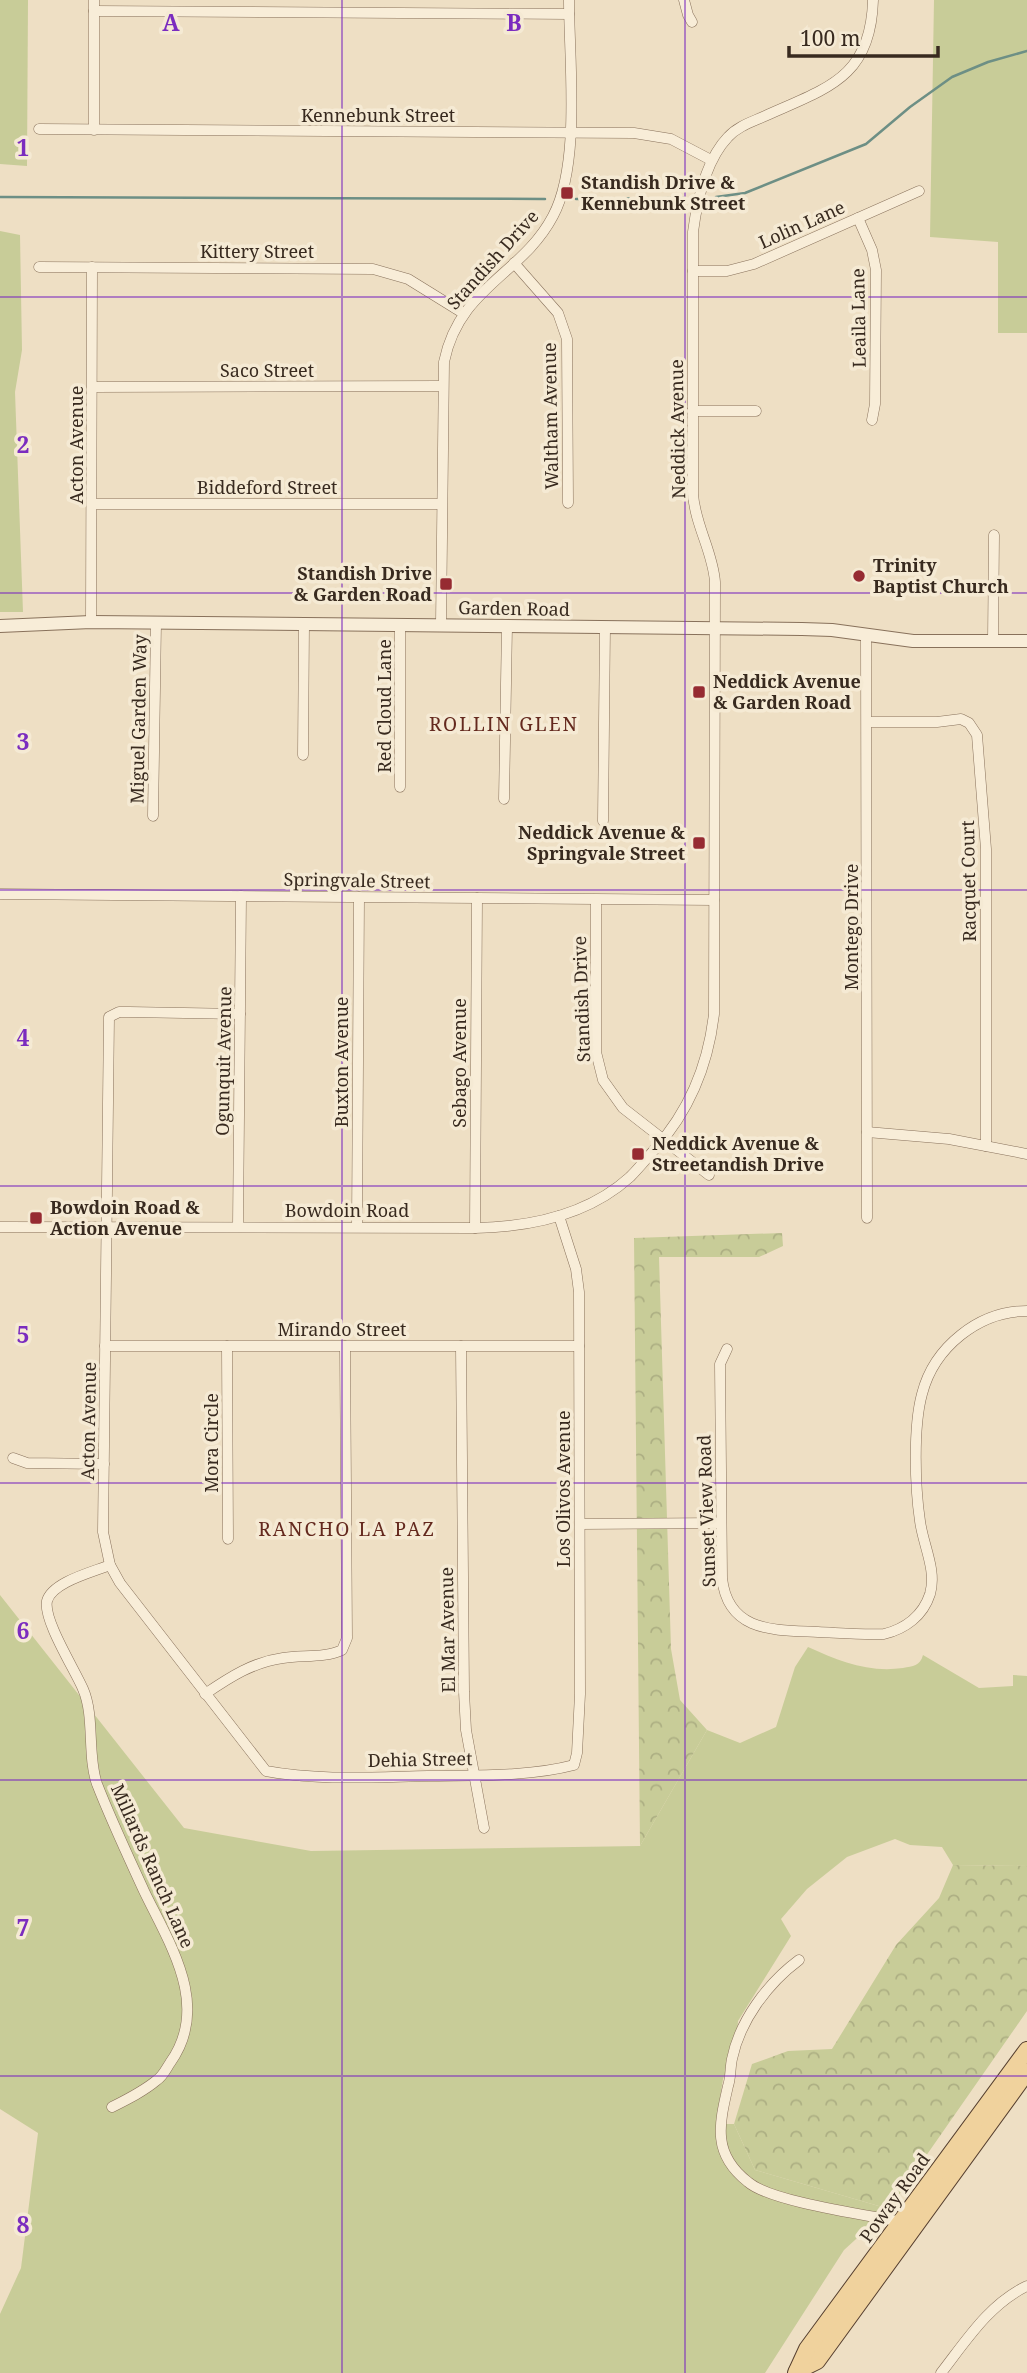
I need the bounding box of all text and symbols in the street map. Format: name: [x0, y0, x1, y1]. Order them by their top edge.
text: A: [162, 6, 180, 38]
text: B: [506, 6, 522, 38]
scale bar: [789, 14, 938, 58]
text: 100 m: [800, 24, 861, 52]
street label: Kennebunk Street: [301, 103, 455, 127]
text: 1: [17, 131, 30, 163]
place label: Standish Drive & Kennebunk Street: [581, 170, 745, 215]
marker: Standish Drive & Kennebunk Street: [559, 185, 575, 201]
street label: Lolin Lane: [755, 194, 848, 254]
street label: Standish Drive: [441, 204, 543, 314]
street label: Kittery Street: [200, 239, 314, 263]
street label: Leaila Lane: [845, 268, 871, 368]
street label: Waltham Avenue: [537, 342, 563, 490]
street label: Saco Street: [220, 358, 314, 382]
street label: Neddick Avenue: [664, 359, 690, 499]
street label: Acton Avenue: [64, 386, 88, 504]
text: 2: [17, 428, 30, 460]
street label: Biddeford Street: [197, 475, 337, 499]
place label: Trinity Baptist Church: [873, 553, 1009, 598]
place label: Standish Drive & Garden Road: [294, 561, 432, 606]
marker: Trinity Baptist Church: [851, 568, 867, 584]
marker: Standish Drive & Garden Road: [438, 576, 454, 592]
street label: Garden Road: [458, 595, 570, 621]
street label: Miguel Garden Way: [125, 633, 151, 804]
street label: Red Cloud Lane: [372, 639, 396, 773]
place label: Neddick Avenue & Garden Road: [713, 669, 861, 714]
marker: Neddick Avenue & Garden Road: [691, 684, 707, 700]
district label: ROLLIN GLEN: [429, 711, 579, 737]
text: 3: [17, 725, 30, 757]
place label: Neddick Avenue & Springvale Street: [518, 820, 686, 865]
street label: Racquet Court: [955, 820, 981, 942]
marker: Neddick Avenue & Springvale Street: [691, 835, 707, 851]
street label: Montego Drive: [839, 864, 863, 990]
street label: Springvale Street: [283, 867, 431, 893]
street label: Standish Drive: [567, 936, 595, 1063]
street label: Ogunquit Avenue: [210, 986, 236, 1136]
street label: Buxton Avenue: [329, 997, 353, 1127]
street label: Sebago Avenue: [447, 998, 471, 1128]
text: 4: [17, 1021, 30, 1053]
place label: Neddick Avenue & Streetandish Drive: [652, 1131, 824, 1176]
marker: Neddick Avenue & Streetandish Drive: [630, 1146, 646, 1162]
place label: Bowdoin Road & Action Avenue: [50, 1195, 200, 1240]
street label: Bowdoin Road: [285, 1198, 409, 1222]
marker: Bowdoin Road & Action Avenue: [28, 1210, 44, 1226]
street label: Mirando Street: [278, 1317, 406, 1341]
text: 5: [17, 1318, 30, 1350]
street label: Acton Avenue: [75, 1362, 101, 1480]
street label: Mora Circle: [199, 1393, 223, 1493]
street label: Los Olivos Avenue: [551, 1410, 575, 1568]
street label: Sunset View Road: [691, 1434, 721, 1588]
district label: RANCHO LA PAZ: [258, 1516, 436, 1542]
street label: El Mar Avenue: [434, 1567, 460, 1693]
text: 6: [17, 1614, 30, 1646]
street label: Dehia Street: [367, 1746, 473, 1772]
street label: Millards Ranch Lane: [106, 1780, 200, 1951]
text: 7: [17, 1911, 30, 1943]
street label: Poway Road: [854, 2148, 935, 2247]
text: 8: [17, 2208, 30, 2240]

